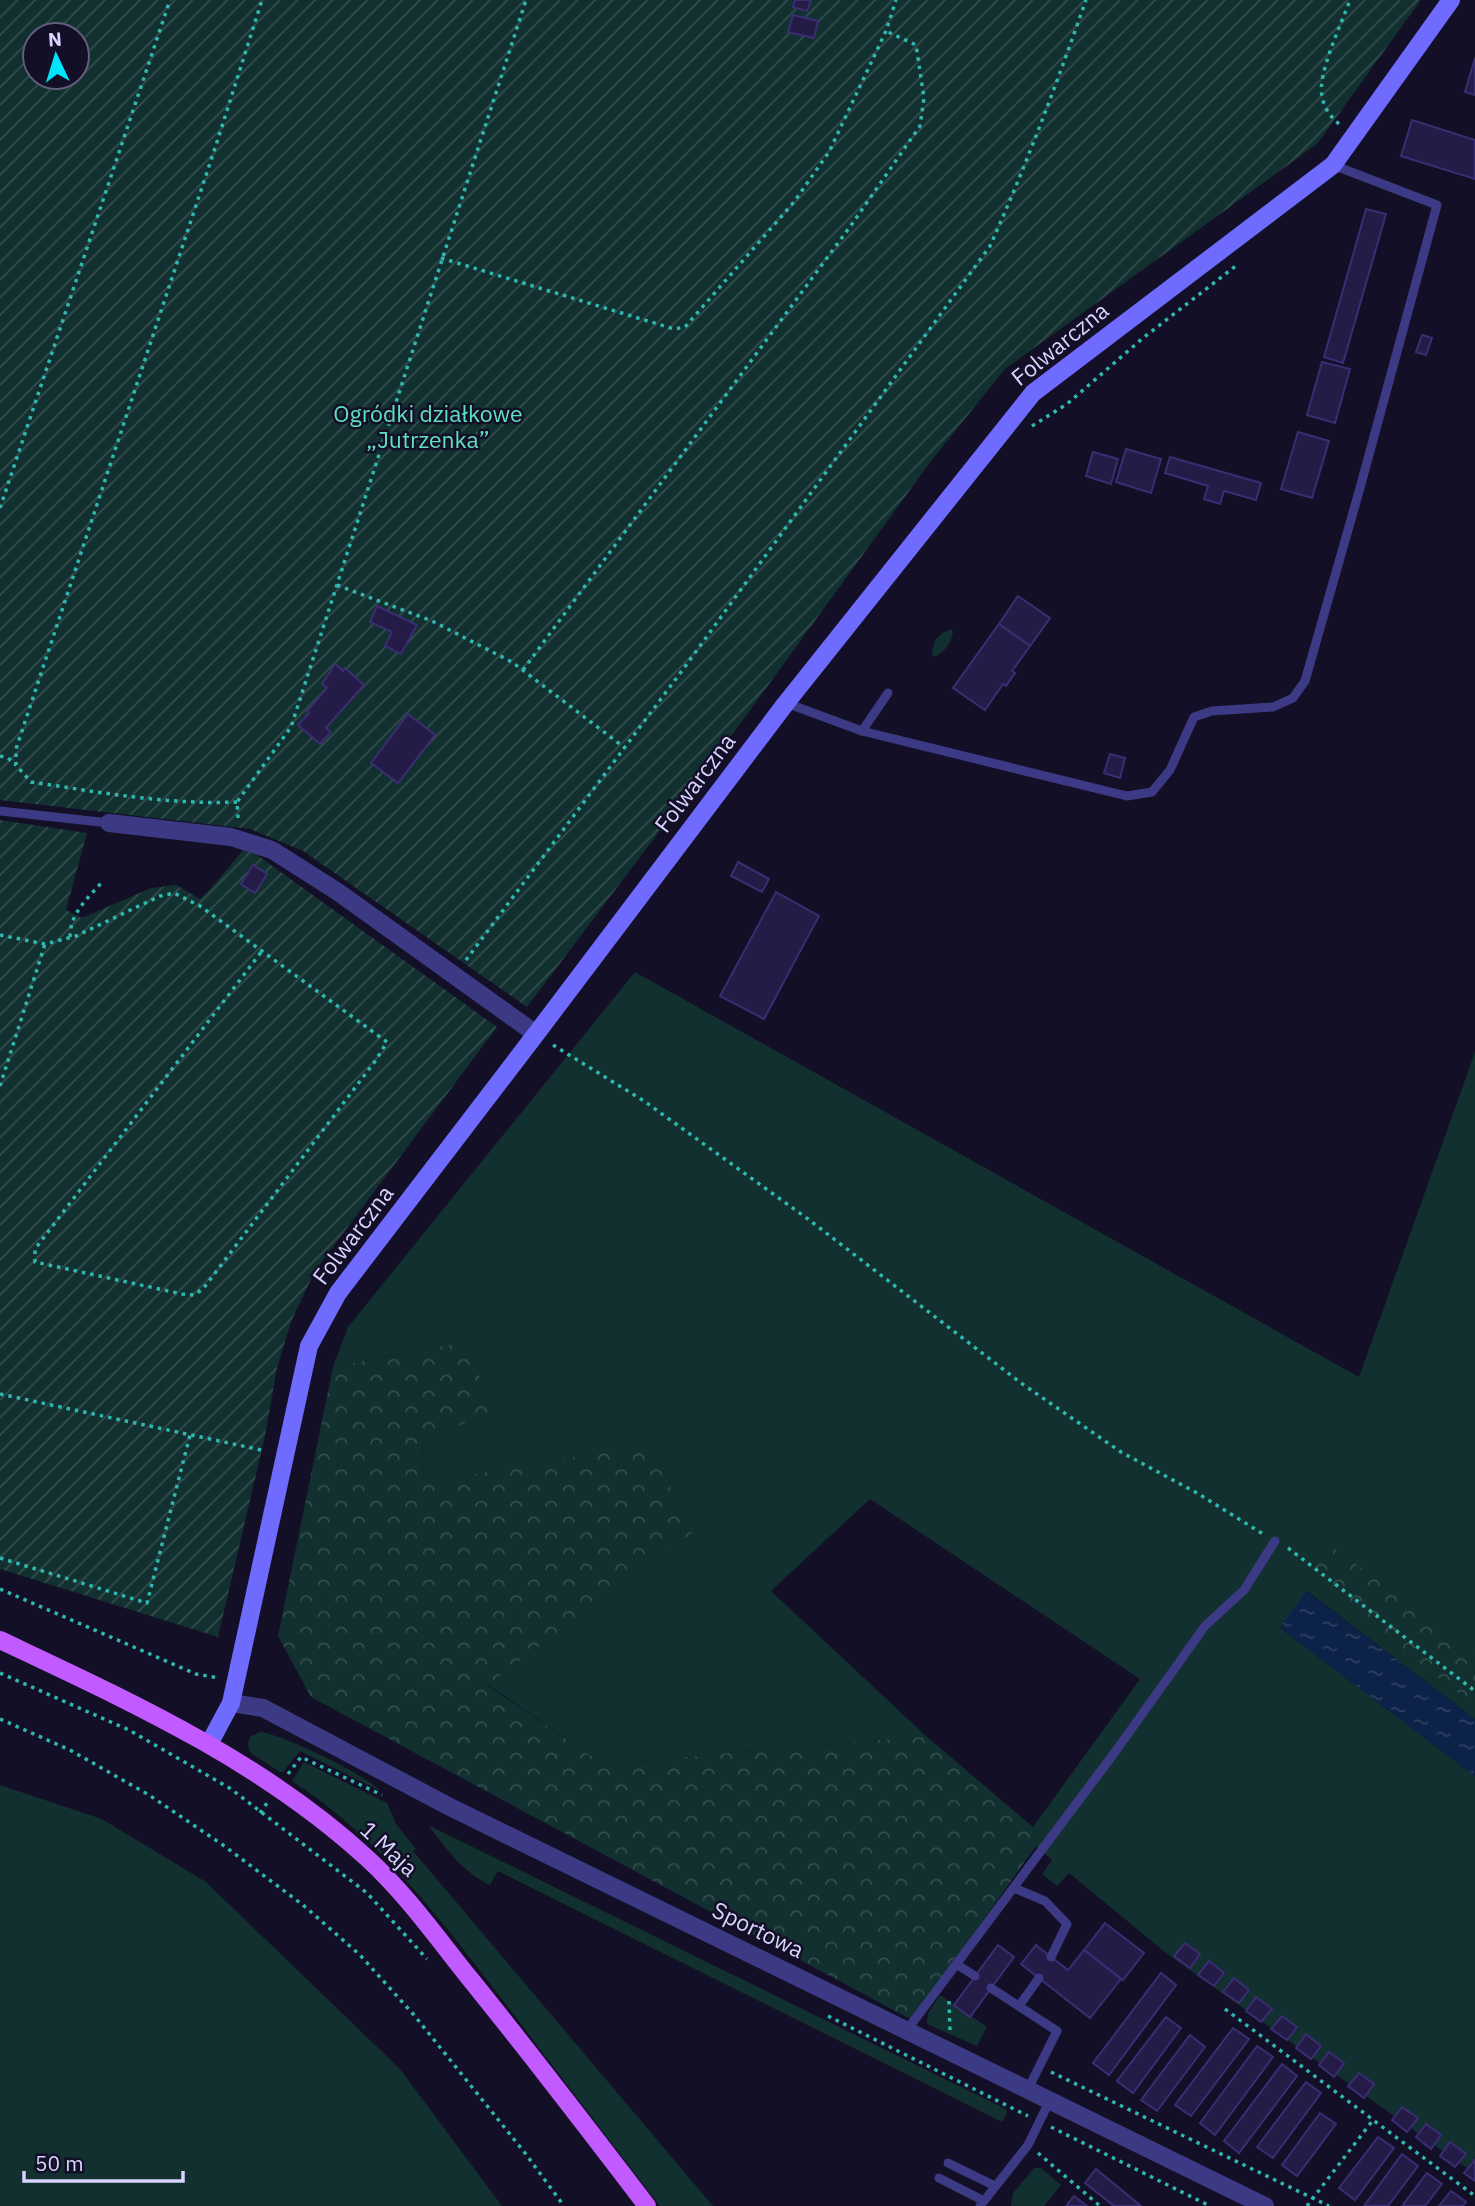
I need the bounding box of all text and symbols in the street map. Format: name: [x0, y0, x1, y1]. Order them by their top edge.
north arrow: [21, 21, 91, 91]
text: N: [47, 27, 63, 51]
street label: Folwarczna: [1004, 295, 1114, 392]
park label: Ogródki działkowe „Jutrzenka”: [333, 398, 523, 454]
street label: Folwarczna: [647, 727, 741, 838]
street label: Folwarczna: [305, 1179, 399, 1290]
street label: 1 Maja: [355, 1814, 425, 1883]
street label: Sportowa: [708, 1894, 809, 1964]
scale bar: [24, 2140, 184, 2184]
text: 50 m: [35, 2149, 84, 2177]

